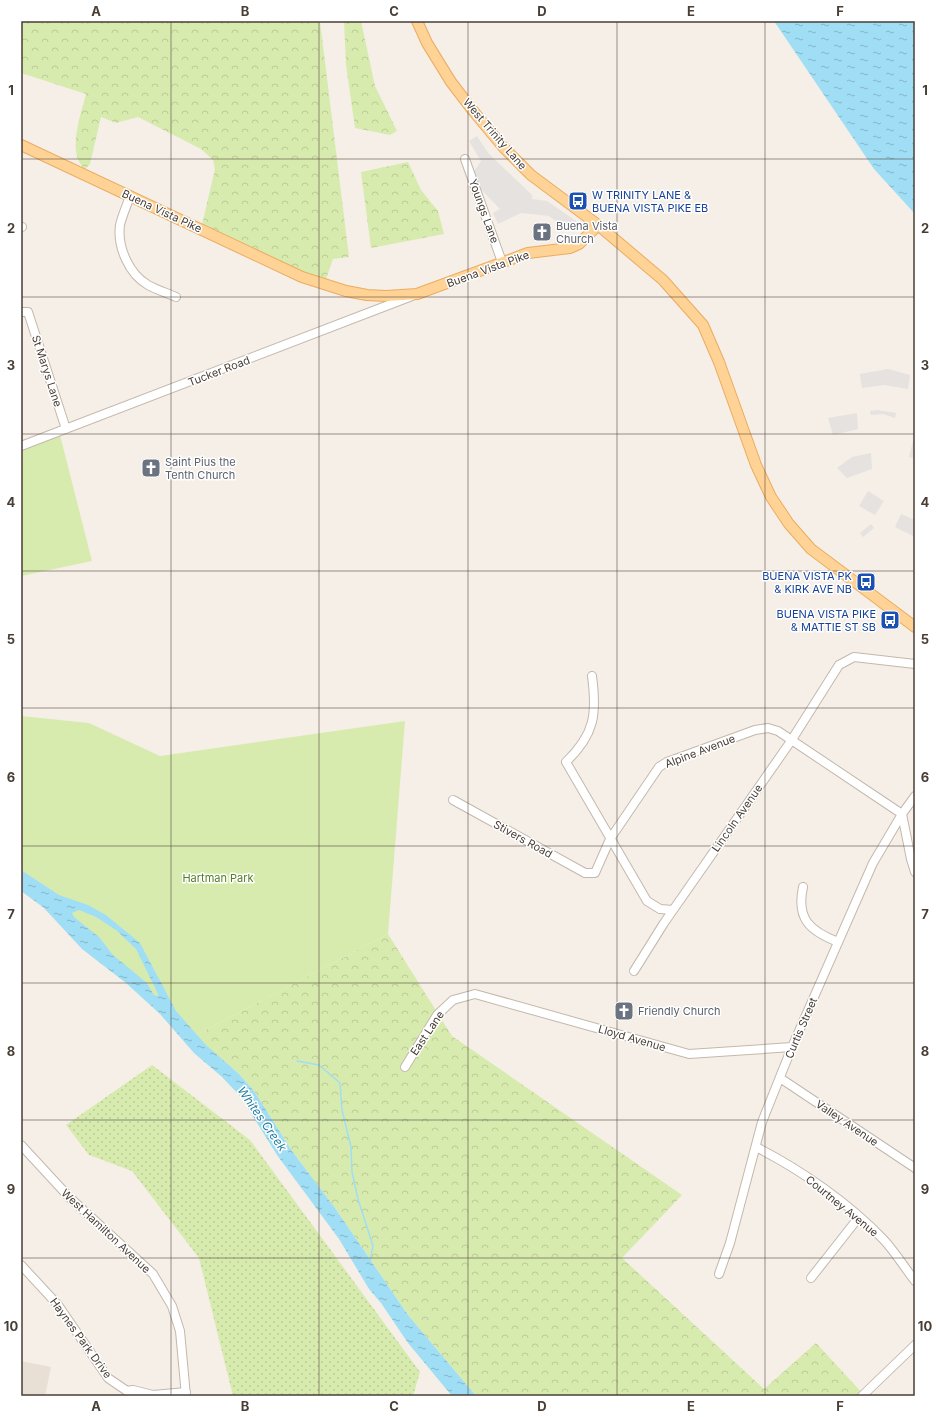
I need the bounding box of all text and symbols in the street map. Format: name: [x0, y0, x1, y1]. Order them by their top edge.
text: A: [91, 3, 101, 19]
text: B: [241, 3, 250, 19]
text: C: [389, 3, 399, 19]
text: D: [537, 3, 547, 19]
text: E: [687, 3, 695, 19]
text: F: [836, 3, 844, 19]
text: 1: [8, 82, 14, 98]
text: 1: [922, 82, 928, 98]
street label: West Trinity Lane: [460, 95, 530, 173]
street label: Youngs Lane: [466, 177, 502, 245]
street label: Buena Vista Pike: [120, 186, 204, 236]
place label: W TRINITY LANE & BUENA VISTA PIKE EB: [592, 188, 708, 215]
bus stop icon: W TRINITY LANE & BUENA VISTA PIKE EB: [567, 190, 589, 212]
place label: Buena Vista Church: [556, 219, 618, 246]
text: 2: [7, 220, 15, 236]
text: 2: [921, 220, 929, 236]
church icon: Buena Vista Church: [531, 221, 553, 243]
street label: Buena Vista Pike: [445, 248, 531, 290]
street label: St Marys Lane: [29, 333, 65, 409]
street label: Tucker Road: [186, 353, 252, 389]
text: 3: [7, 357, 15, 373]
text: 3: [921, 357, 929, 373]
place label: Saint Pius the Tenth Church: [165, 455, 236, 482]
church icon: Saint Pius the Tenth Church: [140, 457, 162, 479]
text: 4: [7, 494, 16, 510]
text: 4: [921, 494, 930, 510]
place label: BUENA VISTA PK & KIRK AVE NB: [762, 569, 853, 596]
bus stop icon: BUENA VISTA PK & KIRK AVE NB: [855, 571, 877, 593]
place label: BUENA VISTA PIKE & MATTIE ST SB: [777, 607, 876, 634]
bus stop icon: BUENA VISTA PIKE & MATTIE ST SB: [879, 609, 901, 631]
text: 5: [7, 631, 15, 647]
text: 5: [921, 631, 929, 647]
street label: Alpine Avenue: [663, 731, 737, 771]
text: 6: [7, 769, 15, 785]
text: 6: [921, 769, 929, 785]
street label: Lincoln Avenue: [709, 782, 765, 854]
street label: Stivers Road: [491, 817, 555, 861]
park label: Hartman Park: [182, 871, 254, 885]
text: 7: [7, 906, 15, 922]
text: 7: [921, 906, 929, 922]
street label: Curtis Street: [782, 995, 820, 1061]
church icon: Friendly Church: [613, 1000, 635, 1022]
place label: Friendly Church: [638, 1004, 721, 1018]
street label: East Lane: [407, 1008, 447, 1058]
street label: Lloyd Avenue: [597, 1022, 667, 1054]
text: 8: [7, 1043, 15, 1059]
text: 8: [921, 1043, 929, 1059]
water label: Whites Creek: [235, 1083, 291, 1154]
street label: Valley Avenue: [813, 1097, 881, 1149]
street label: Courtney Avenue: [803, 1172, 881, 1240]
text: 9: [7, 1181, 15, 1197]
text: 9: [921, 1181, 929, 1197]
street label: West Hamilton Avenue: [58, 1186, 154, 1276]
street label: Haynes Park Drive: [47, 1295, 115, 1381]
text: 10: [4, 1318, 18, 1334]
text: 10: [918, 1318, 932, 1334]
text: A: [91, 1398, 101, 1414]
text: B: [241, 1398, 250, 1414]
text: C: [389, 1398, 399, 1414]
text: D: [537, 1398, 547, 1414]
text: E: [687, 1398, 695, 1414]
text: F: [836, 1398, 844, 1414]

